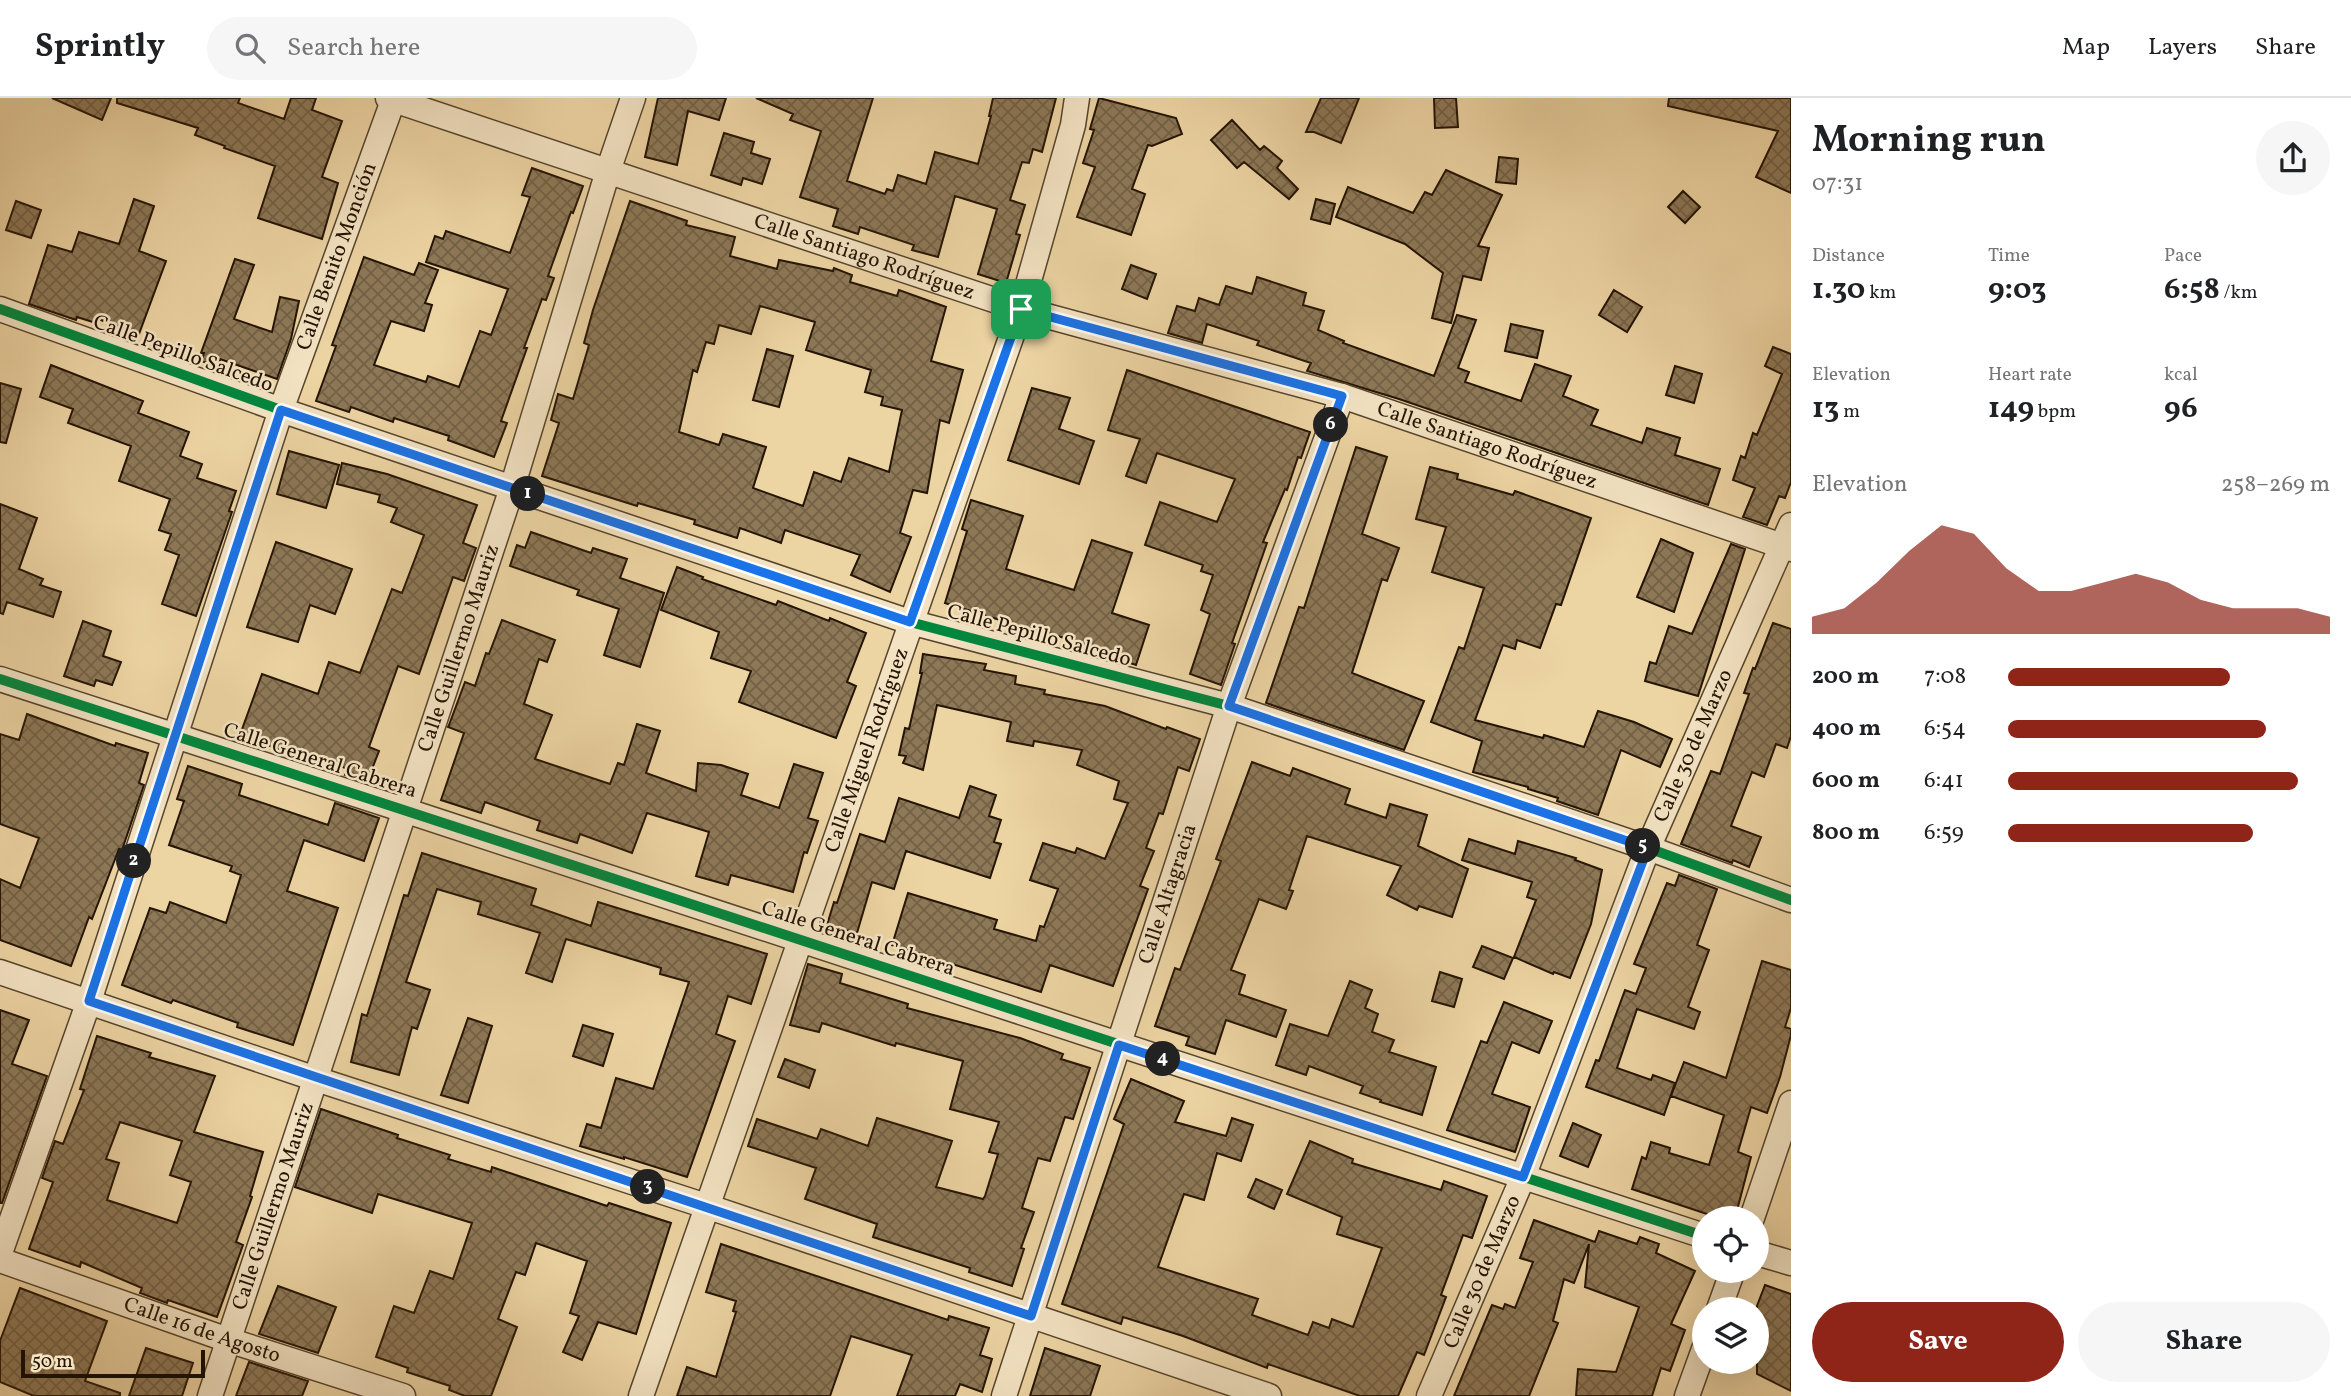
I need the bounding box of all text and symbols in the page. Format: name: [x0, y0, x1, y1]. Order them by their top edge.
search box: [207, 17, 697, 80]
text: Sprintly: [35, 25, 165, 71]
icon: search: [231, 29, 269, 67]
text: Search here: [287, 30, 420, 66]
text: Map: [2062, 31, 2110, 65]
text: Layers: [2148, 31, 2217, 65]
text: Share: [2255, 31, 2316, 65]
text: Morning run: [1812, 115, 2046, 168]
button: share: [2256, 121, 2330, 195]
street label: Calle Benito Monción: [289, 159, 384, 354]
text: 07:31: [1812, 168, 1863, 200]
street label: Calle Santiago Rodríguez: [750, 206, 978, 307]
text: Distance: [1812, 243, 1885, 269]
text: Time: [1988, 243, 2030, 269]
text: Pace: [2164, 243, 2202, 269]
text: 1.30: [1812, 269, 1865, 311]
text: 9:03: [1988, 269, 2047, 311]
text: 6:58: [2164, 269, 2220, 311]
pin: [991, 279, 1051, 339]
text: km: [1865, 280, 1896, 306]
text: /km: [2220, 280, 2258, 306]
icon: arrive: [1002, 290, 1040, 328]
street label: Calle Pepillo Salcedo: [89, 308, 277, 400]
text: Elevation: [1812, 362, 1891, 388]
text: Heart rate: [1988, 362, 2072, 388]
text: kcal: [2164, 362, 2198, 388]
text: 13: [1812, 388, 1839, 430]
text: 149: [1988, 388, 2034, 430]
text: 96: [2164, 388, 2198, 430]
street label: Calle Santiago Rodríguez: [1373, 394, 1601, 496]
text: m: [1839, 399, 1860, 425]
text: bpm: [2034, 399, 2076, 425]
pin: 6: [1314, 408, 1348, 442]
text: 6: [1325, 411, 1336, 437]
text: Elevation: [1812, 469, 1908, 501]
text: 258–269 m: [2221, 469, 2330, 501]
pin: 1: [510, 476, 546, 512]
text: 1: [524, 480, 531, 506]
street label: Calle Guillermo Mauriz: [411, 541, 507, 756]
street label: Calle Pepillo Salcedo: [944, 597, 1134, 675]
street label: Calle Miguel Rodríguez: [818, 644, 916, 857]
text: 200 m: [1812, 661, 1879, 693]
text: 7:08: [1924, 661, 1966, 693]
street label: Calle 30 de Marzo: [1647, 665, 1740, 827]
text: 400 m: [1812, 713, 1881, 745]
text: 6:54: [1924, 713, 1966, 745]
street label: Calle General Cabrera: [219, 716, 421, 806]
text: 600 m: [1812, 765, 1880, 797]
text: 6:41: [1924, 765, 1964, 797]
text: 800 m: [1812, 817, 1880, 849]
text: 6:59: [1924, 817, 1964, 849]
street label: Calle Altagracia: [1131, 820, 1204, 968]
pin: 5: [1626, 828, 1660, 864]
text: 5: [1638, 832, 1647, 858]
pin: 2: [116, 844, 152, 878]
text: 2: [129, 847, 138, 873]
street label: Calle General Cabrera: [757, 894, 959, 984]
pin: 4: [1146, 1042, 1180, 1076]
text: 4: [1157, 1045, 1168, 1071]
street label: Calle Guillermo Mauriz: [225, 1099, 321, 1314]
pin: 3: [630, 1170, 666, 1204]
text: 3: [643, 1173, 652, 1199]
street label: Calle 30 de Marzo: [1436, 1191, 1528, 1353]
map controls: [1692, 1206, 1769, 1374]
button: locate: [1692, 1206, 1769, 1283]
street label: Calle 16 de Agosto: [120, 1290, 284, 1370]
button: layers: [1692, 1297, 1769, 1374]
button: Save: [1812, 1302, 2064, 1382]
button: Share: [2078, 1302, 2330, 1382]
scale bar: [21, 1347, 205, 1379]
text: 50 m: [32, 1349, 73, 1375]

